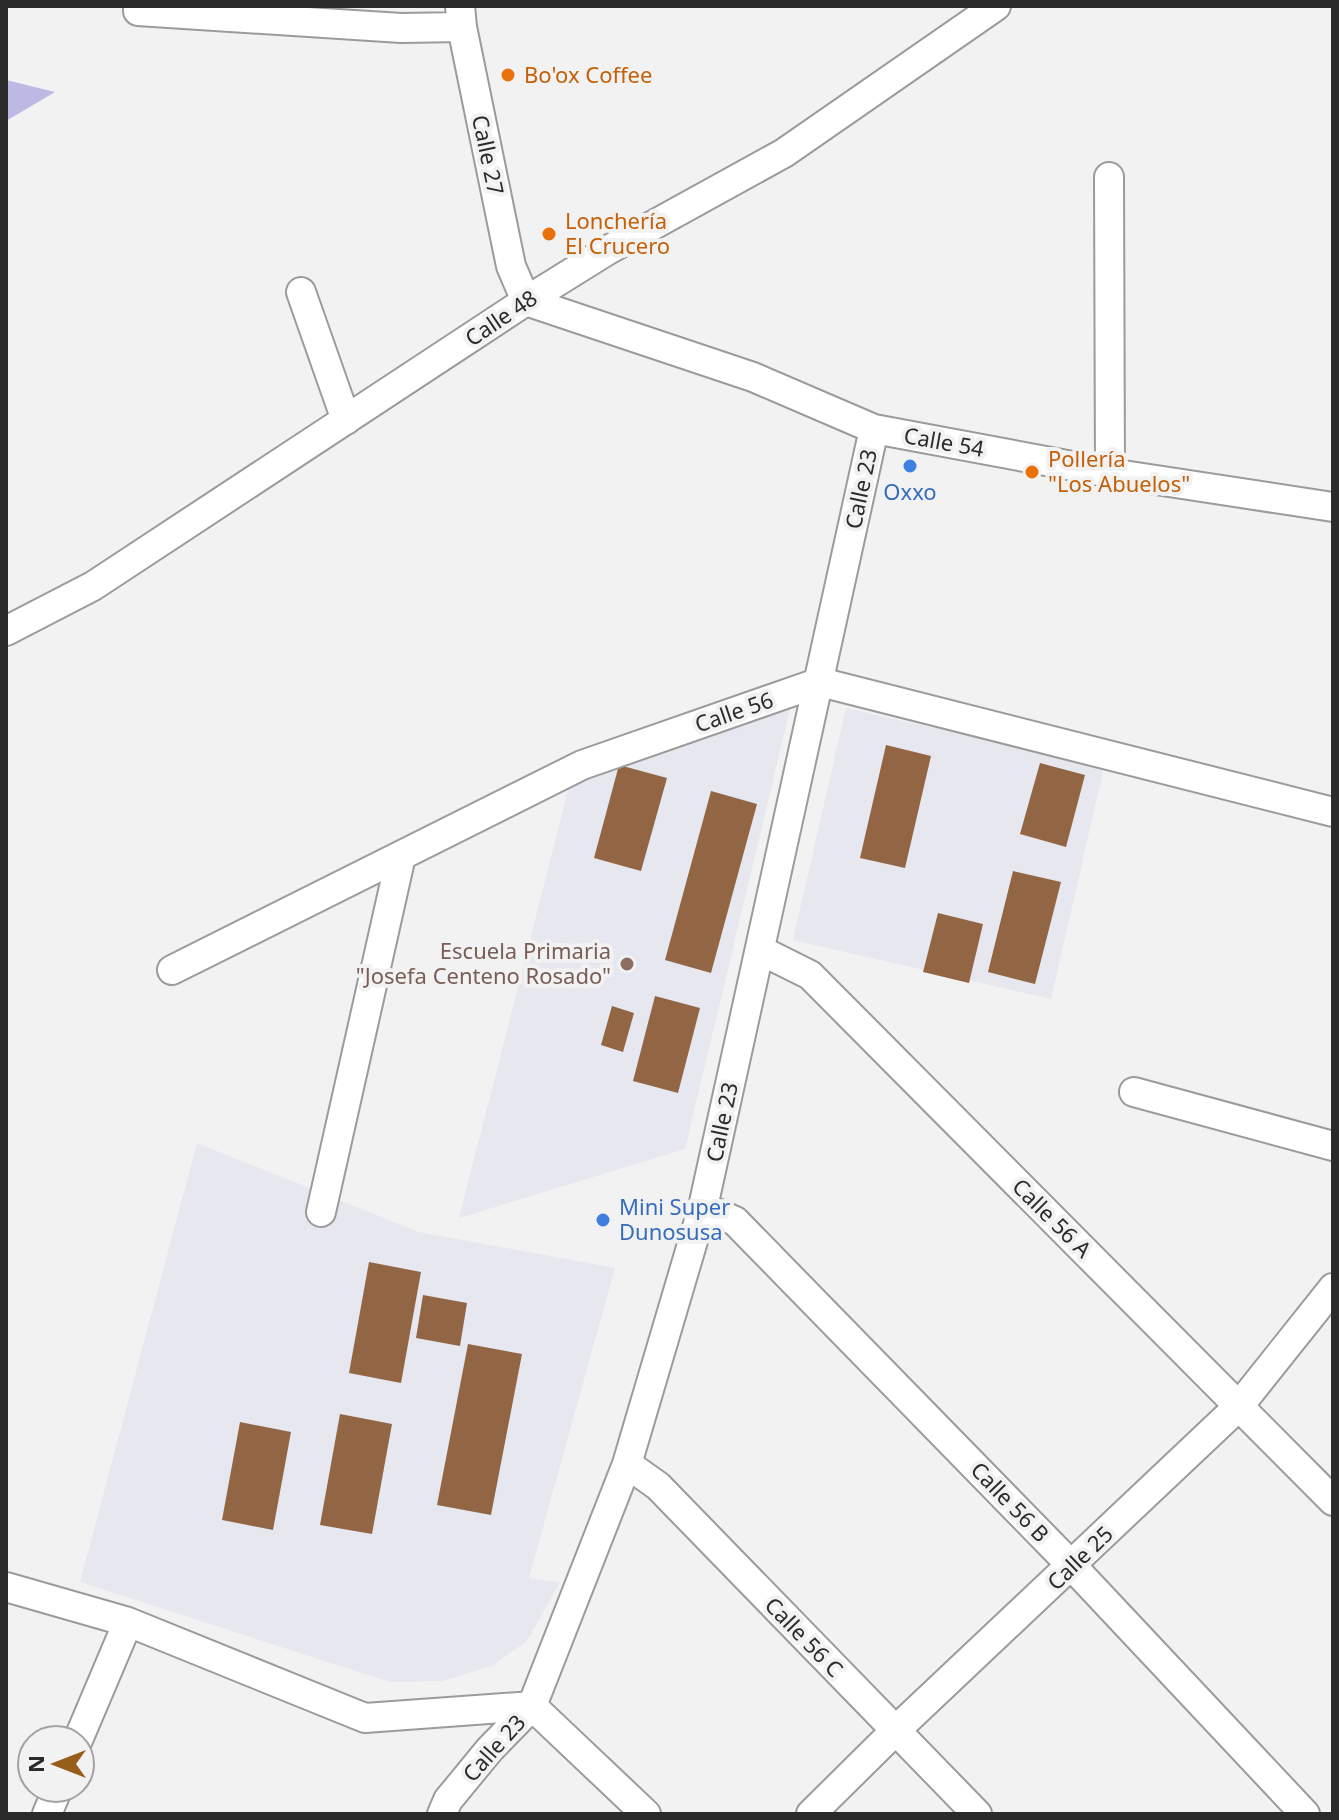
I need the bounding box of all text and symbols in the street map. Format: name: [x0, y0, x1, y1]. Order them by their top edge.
place label: Bo'ox Coffee: [524, 59, 652, 89]
marker: Bo'ox Coffee: [499, 66, 517, 84]
street label: Calle 27: [466, 112, 512, 197]
place label: Lonchería El Crucero: [565, 205, 670, 260]
marker: Lonchería El Crucero: [540, 225, 558, 243]
street label: Calle 48: [459, 282, 542, 352]
street label: Calle 54: [902, 419, 987, 463]
place label: Pollería "Los Abuelos": [1048, 443, 1190, 498]
street label: Calle 23: [837, 446, 883, 531]
marker: Oxxo: [901, 457, 919, 475]
marker: Pollería "Los Abuelos": [1023, 463, 1041, 481]
place label: Oxxo: [883, 476, 937, 506]
street label: Calle 56: [691, 684, 777, 738]
place label: Escuela Primaria "Josefa Centeno Rosado": [356, 935, 611, 990]
marker: Escuela Primaria "Josefa Centeno Rosado": [618, 955, 636, 973]
street label: Calle 23: [698, 1079, 744, 1164]
street label: Calle 56 A: [1007, 1171, 1100, 1264]
place label: Mini Super Dunosusa: [619, 1191, 730, 1246]
marker: Mini Super Dunosusa: [594, 1211, 612, 1229]
street label: Calle 56 B: [965, 1455, 1057, 1548]
street label: Calle 25: [1040, 1518, 1119, 1596]
street label: Calle 56 C: [759, 1590, 850, 1683]
street label: Calle 23: [455, 1707, 531, 1787]
north arrow: [16, 1724, 96, 1804]
text: N: [20, 1755, 50, 1773]

